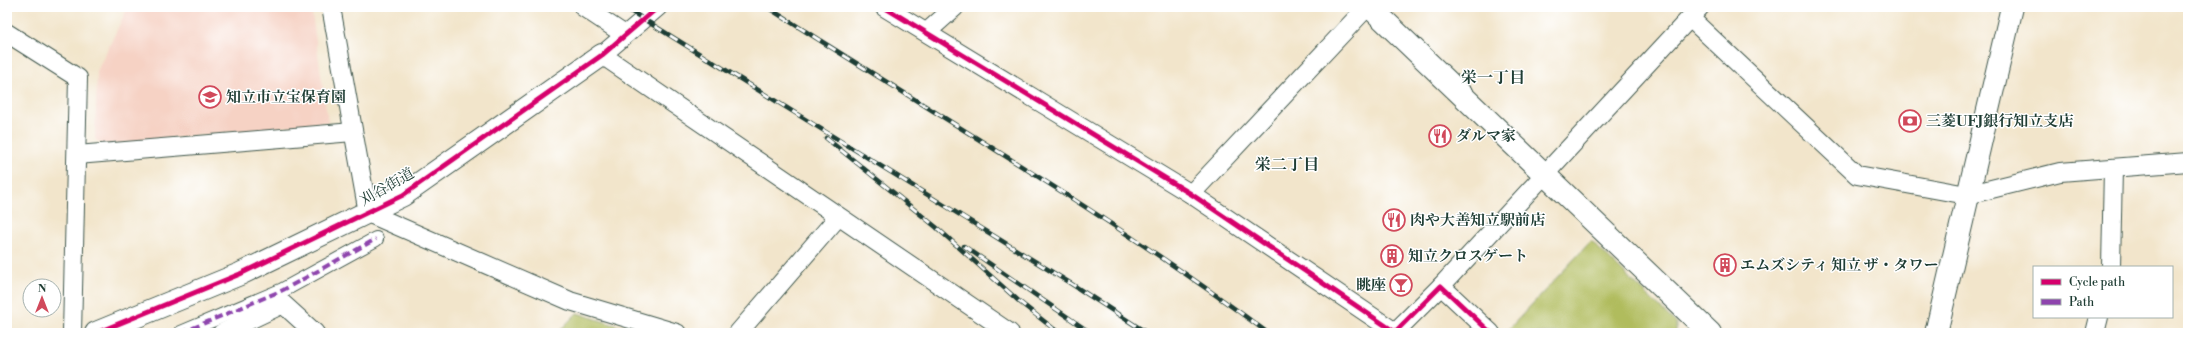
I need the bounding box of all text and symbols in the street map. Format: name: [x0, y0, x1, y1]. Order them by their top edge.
district label: 栄一丁目: [1461, 68, 1525, 88]
school or university icon: 知立市立宝保育園: [197, 84, 223, 110]
place label: 知立市立宝保育園: [226, 88, 346, 107]
bank icon: 三菱UFJ銀行知立支店: [1897, 108, 1923, 134]
place label: 三菱UFJ銀行知立支店: [1926, 112, 2073, 131]
restaurant icon: ダルマ家: [1427, 123, 1453, 149]
place label: ダルマ家: [1456, 127, 1516, 146]
district label: 栄二丁目: [1255, 155, 1319, 175]
street label: 刈谷街道: [356, 164, 418, 210]
restaurant icon: 肉や大善知立駅前店: [1381, 207, 1407, 233]
place label: 肉や大善知立駅前店: [1410, 211, 1545, 230]
building icon: 知立クロスゲート: [1379, 243, 1405, 269]
place label: 知立クロスゲート: [1408, 247, 1528, 266]
building icon: エムズシティ 知立 ザ・タワー: [1712, 252, 1738, 278]
place label: エムズシティ 知立 ザ・タワー: [1740, 256, 1939, 275]
legend: [2033, 266, 2173, 318]
bar icon: 眺座: [1388, 272, 1414, 298]
text: Cycle path: [2069, 275, 2125, 290]
place label: 眺座: [1356, 276, 1386, 295]
north arrow: [22, 278, 62, 318]
text: N: [38, 282, 47, 296]
text: Path: [2069, 295, 2094, 310]

